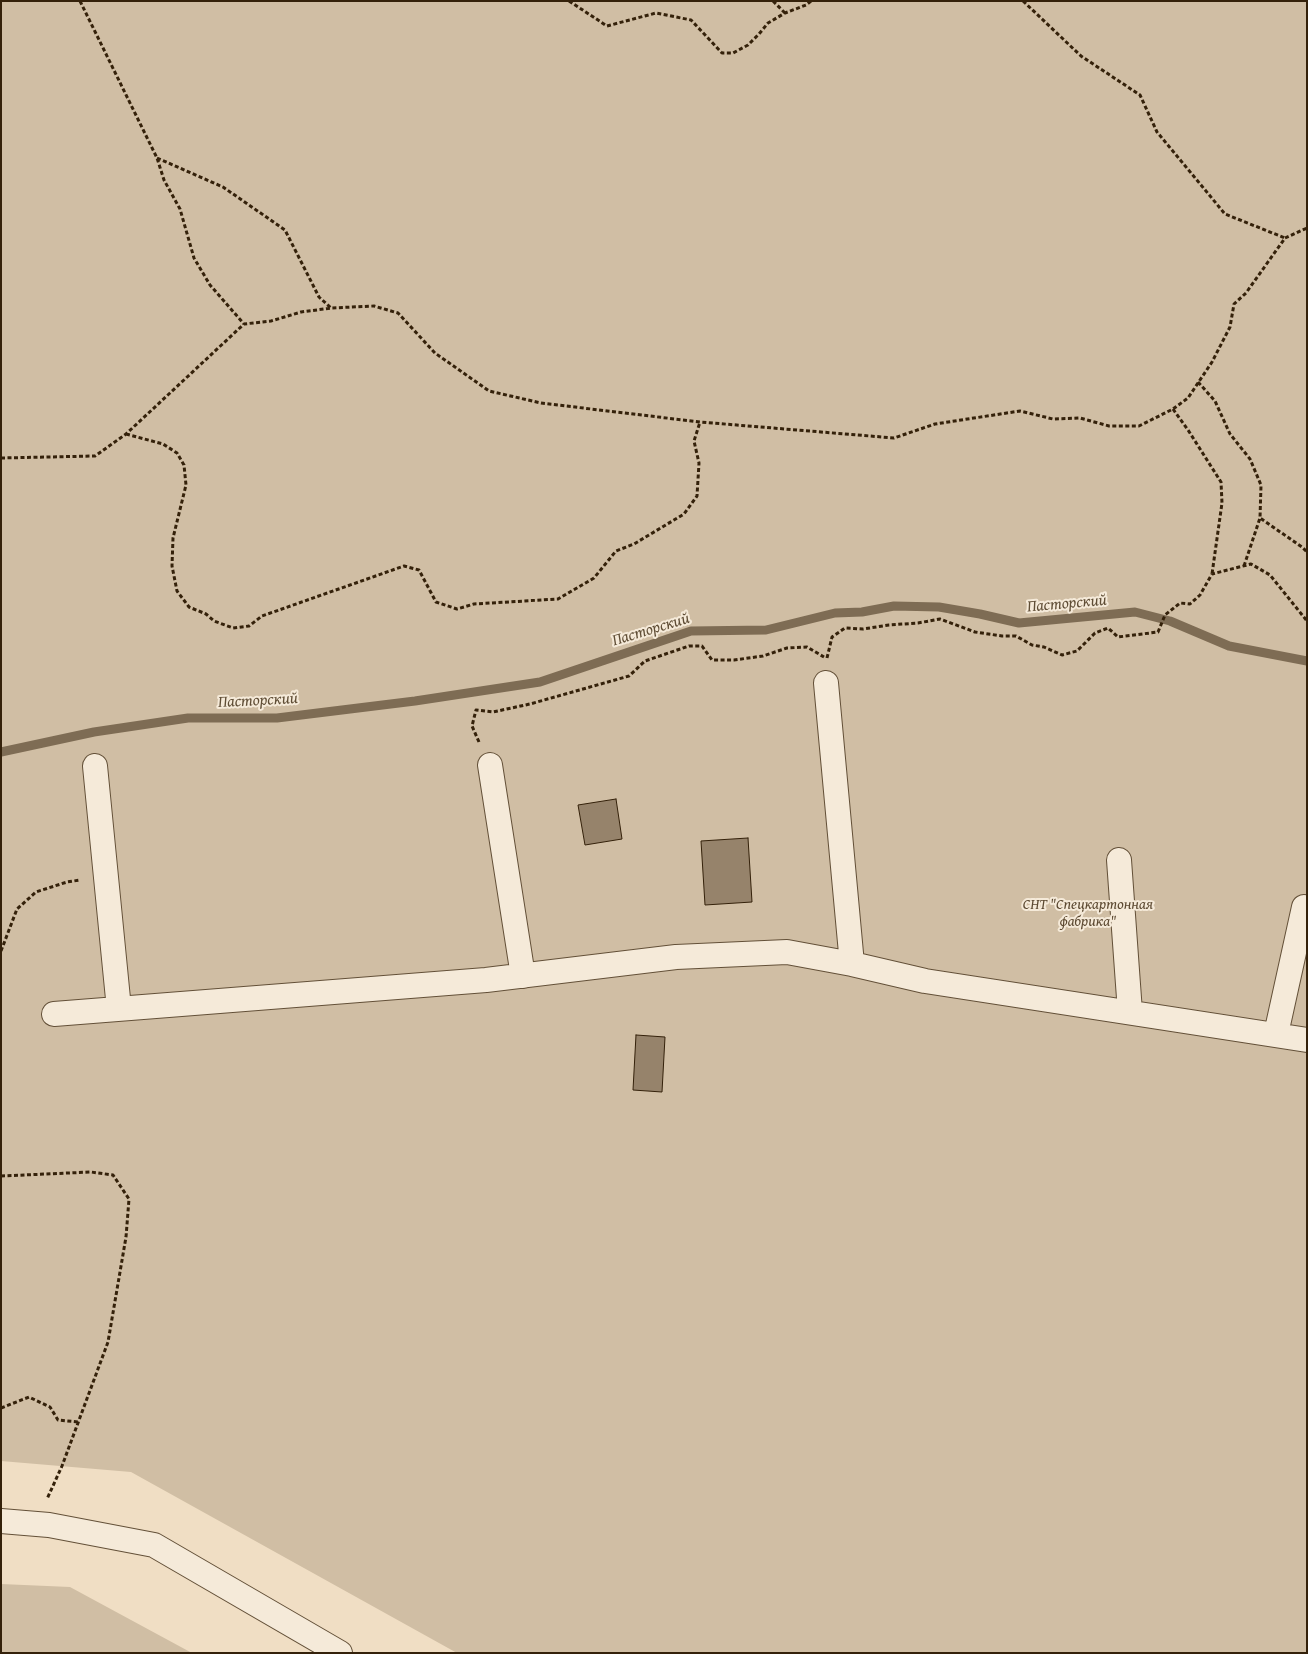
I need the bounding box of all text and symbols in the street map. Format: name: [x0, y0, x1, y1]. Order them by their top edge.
water label: Пасторский: [1026, 591, 1108, 617]
water label: Пасторский: [610, 609, 692, 651]
water label: Пасторский: [218, 689, 298, 713]
park label: СНТ "Спецкартонная фабрика": [1023, 896, 1153, 931]

